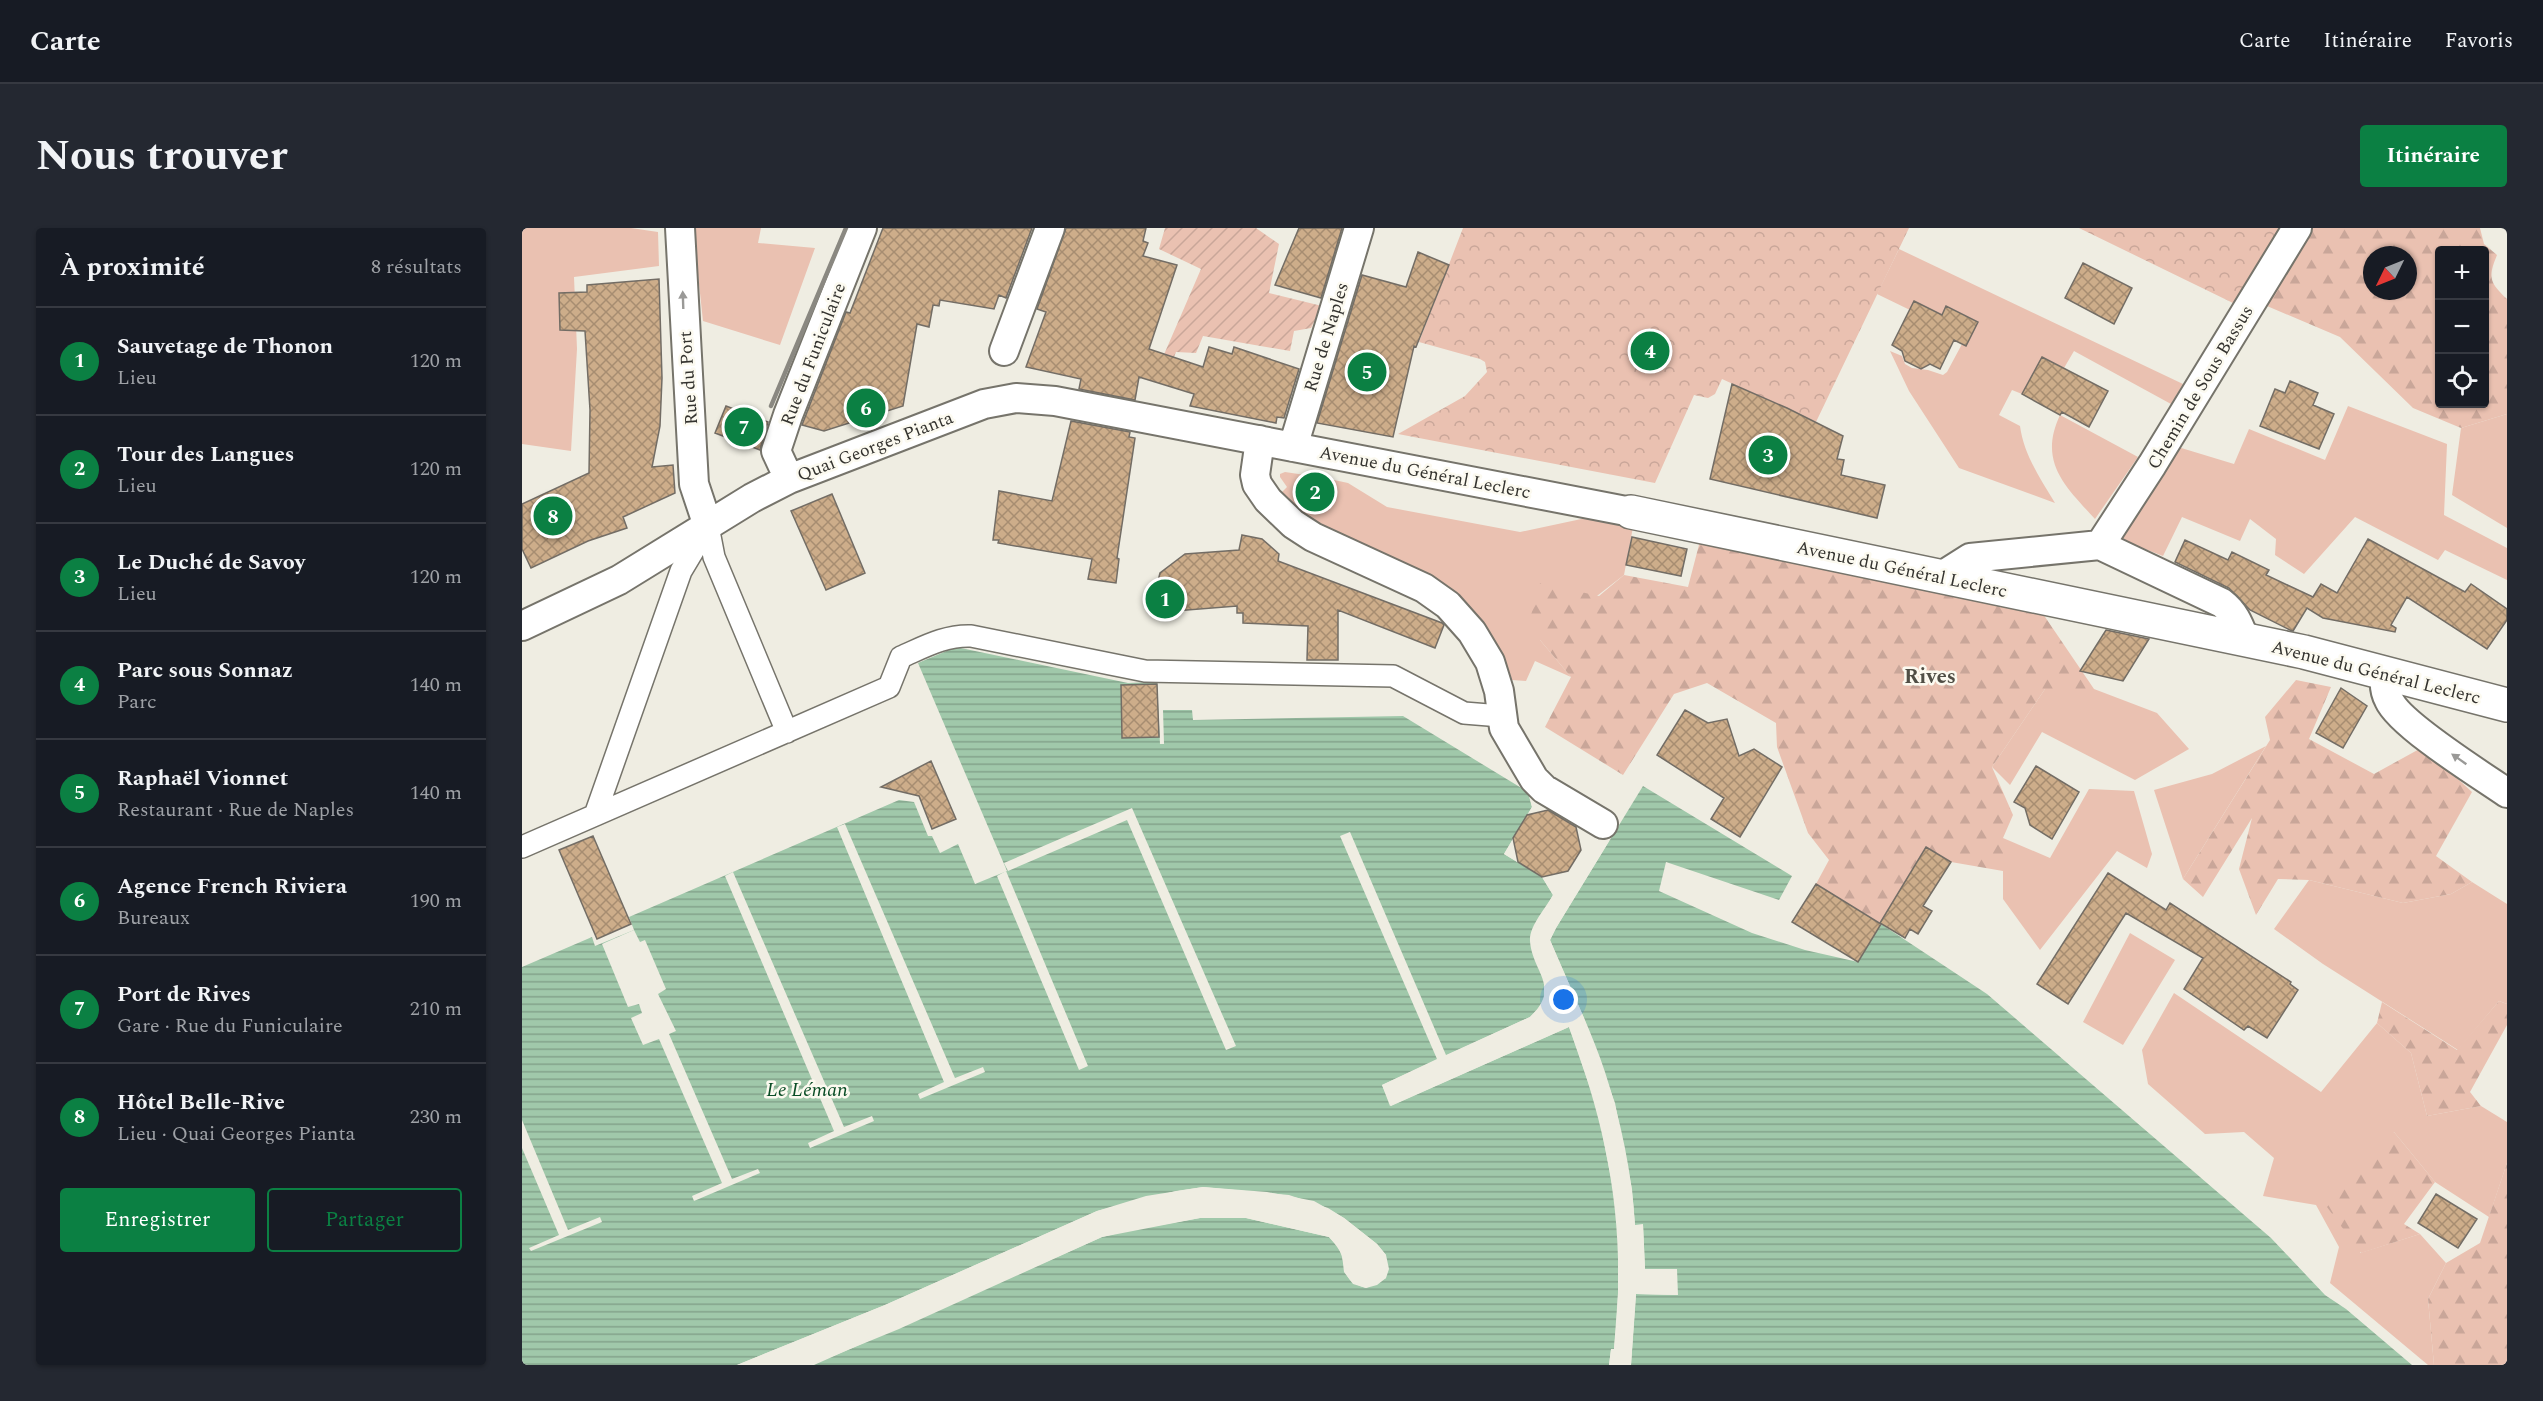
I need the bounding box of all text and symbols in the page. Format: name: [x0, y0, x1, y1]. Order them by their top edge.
text: Carte: [30, 20, 101, 63]
text: Carte: [2239, 25, 2290, 57]
text: Itinéraire: [2323, 25, 2412, 57]
text: Favoris: [2445, 25, 2513, 57]
text: Nous trouver: [36, 125, 288, 188]
button: Itinéraire: [2360, 125, 2507, 187]
north arrow: [2363, 246, 2417, 300]
map controls: [2435, 246, 2489, 408]
button: +: [2435, 246, 2489, 300]
text: À proximité: [60, 247, 205, 287]
text: 8 résultats: [371, 252, 462, 282]
street label: Rue du Funiculaire: [774, 279, 853, 430]
street label: Rue de Naples: [1297, 279, 1356, 395]
one-way arrow: [678, 290, 688, 309]
street label: Chemin de Sous Bassus: [2141, 300, 2260, 475]
button: −: [2435, 300, 2489, 354]
pin: 4: [1630, 328, 1670, 374]
text: Sauvetage de Thonon: [117, 330, 333, 363]
street label: Rue du Port: [672, 330, 705, 426]
text: 1: [74, 346, 85, 376]
text: 120 m: [410, 346, 462, 376]
pin: 5: [1348, 350, 1386, 394]
button: locate: [2435, 354, 2489, 408]
text: Lieu: [117, 363, 157, 393]
pin: 6: [846, 386, 886, 430]
pin: 7: [724, 404, 764, 450]
street label: Quai Georges Pianta: [793, 404, 957, 489]
pin: 3: [1748, 432, 1788, 478]
text: Tour des Langues: [117, 438, 294, 471]
street label: Avenue du Général Leclerc: [1317, 439, 1533, 506]
text: 2: [74, 454, 85, 484]
text: 120 m: [410, 454, 462, 484]
pin: 2: [1296, 470, 1334, 514]
text: Lieu: [117, 471, 157, 501]
pin: 8: [534, 494, 573, 538]
street label: Avenue du Général Leclerc: [1794, 534, 2010, 605]
text: Le Duché de Savoy: [117, 546, 305, 579]
text: 3: [74, 562, 85, 592]
text: 120 m: [410, 562, 462, 592]
pin: 1: [1146, 576, 1184, 622]
text: Lieu: [117, 579, 157, 609]
street label: Avenue du Général Leclerc: [2268, 633, 2483, 712]
text: Parc sous Sonnaz: [117, 654, 293, 687]
district label: Rives: [1904, 661, 1956, 693]
text: 4: [74, 670, 85, 700]
text: 140 m: [410, 670, 462, 700]
text: Parc: [117, 687, 157, 717]
one-way arrow: [2452, 753, 2468, 765]
text: Raphaël Vionnet: [117, 762, 288, 795]
text: 5: [74, 778, 85, 808]
text: 140 m: [410, 778, 462, 808]
text: Restaurant · Rue de Naples: [117, 795, 354, 825]
text: Agence French Riviera: [117, 870, 347, 903]
text: 6: [74, 886, 85, 916]
text: 190 m: [410, 886, 462, 916]
text: Bureaux: [117, 903, 190, 933]
text: Port de Rives: [117, 978, 251, 1011]
your location: [1549, 985, 1578, 1014]
text: 7: [74, 994, 85, 1024]
text: 210 m: [410, 994, 462, 1024]
text: Gare · Rue du Funiculaire: [117, 1011, 343, 1041]
water label: Le Léman: [766, 1075, 848, 1105]
text: Hôtel Belle-Rive: [117, 1086, 285, 1119]
text: 8: [74, 1102, 85, 1132]
text: 230 m: [410, 1102, 462, 1132]
text: Lieu · Quai Georges Pianta: [117, 1119, 355, 1149]
button: Enregistrer: [60, 1188, 255, 1252]
button: Partager: [267, 1188, 462, 1252]

